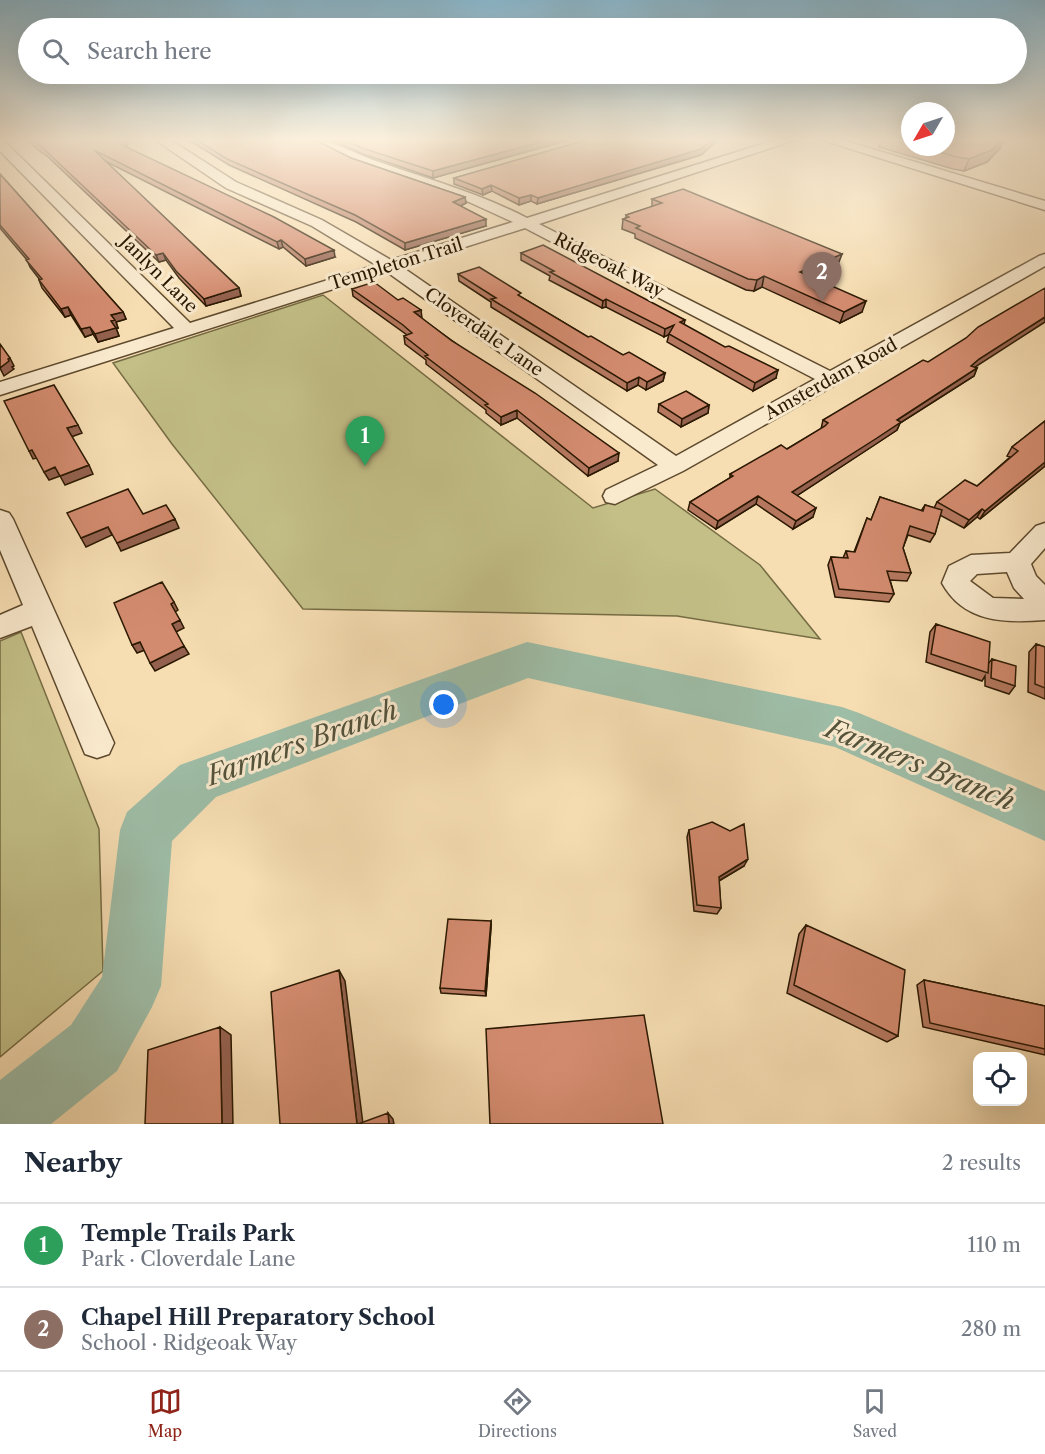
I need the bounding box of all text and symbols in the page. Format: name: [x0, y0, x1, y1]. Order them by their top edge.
search box: [18, 18, 1027, 84]
icon: search: [39, 35, 72, 68]
text: Search here: [87, 38, 212, 65]
north arrow: [901, 102, 955, 156]
street label: Janlyn Lane: [113, 228, 202, 317]
street label: Ridgeoak Way: [550, 228, 669, 303]
street label: Templeton Trail: [327, 233, 465, 295]
pin: 2: [802, 252, 842, 302]
street label: Cloverdale Lane: [420, 283, 548, 381]
street label: Amsterdam Road: [760, 333, 901, 425]
pin: 1: [346, 416, 385, 466]
your location: [429, 690, 458, 719]
water label: Farmers Branch: [200, 693, 402, 793]
water label: Farmers Branch: [819, 711, 1019, 817]
map controls: [973, 1052, 1027, 1106]
button: locate: [973, 1052, 1027, 1106]
text: Nearby: [24, 1147, 122, 1179]
text: 2 results: [942, 1151, 1021, 1175]
text: Temple Trails Park: [81, 1220, 295, 1247]
text: 1: [39, 1233, 48, 1257]
text: 110 m: [968, 1233, 1021, 1257]
text: Park · Cloverdale Lane: [81, 1247, 296, 1271]
text: Chapel Hill Preparatory School: [81, 1304, 435, 1331]
text: 2: [38, 1317, 49, 1341]
text: 280 m: [961, 1317, 1021, 1341]
text: School · Ridgeoak Way: [81, 1331, 297, 1355]
tab: Map: [148, 1385, 182, 1441]
tab: Directions: [478, 1385, 557, 1441]
tab: Saved: [853, 1385, 897, 1441]

